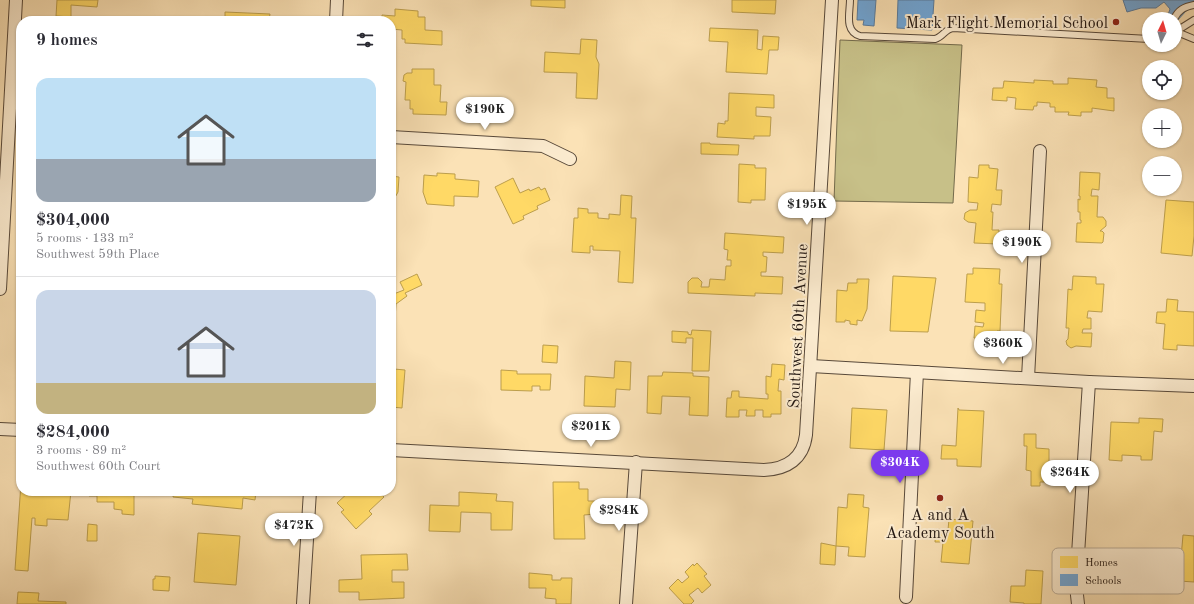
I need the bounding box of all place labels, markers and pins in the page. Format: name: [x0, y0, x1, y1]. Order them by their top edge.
place label: Mark Flight Memorial School: [906, 16, 1108, 32]
marker: Mark Flight Memorial School: [1111, 17, 1121, 27]
pin: $190K: [457, 97, 513, 131]
pin: $195K: [779, 192, 835, 226]
pin: $190K: [994, 230, 1050, 264]
pin: $360K: [975, 331, 1031, 365]
pin: $201K: [563, 414, 619, 448]
pin: $304K: [872, 450, 928, 484]
pin: $264K: [1042, 460, 1098, 494]
marker: A and A Academy South: [935, 493, 945, 503]
pin: $284K: [591, 498, 647, 532]
place label: A and A Academy South: [885, 508, 995, 542]
pin: $472K: [266, 513, 322, 547]

